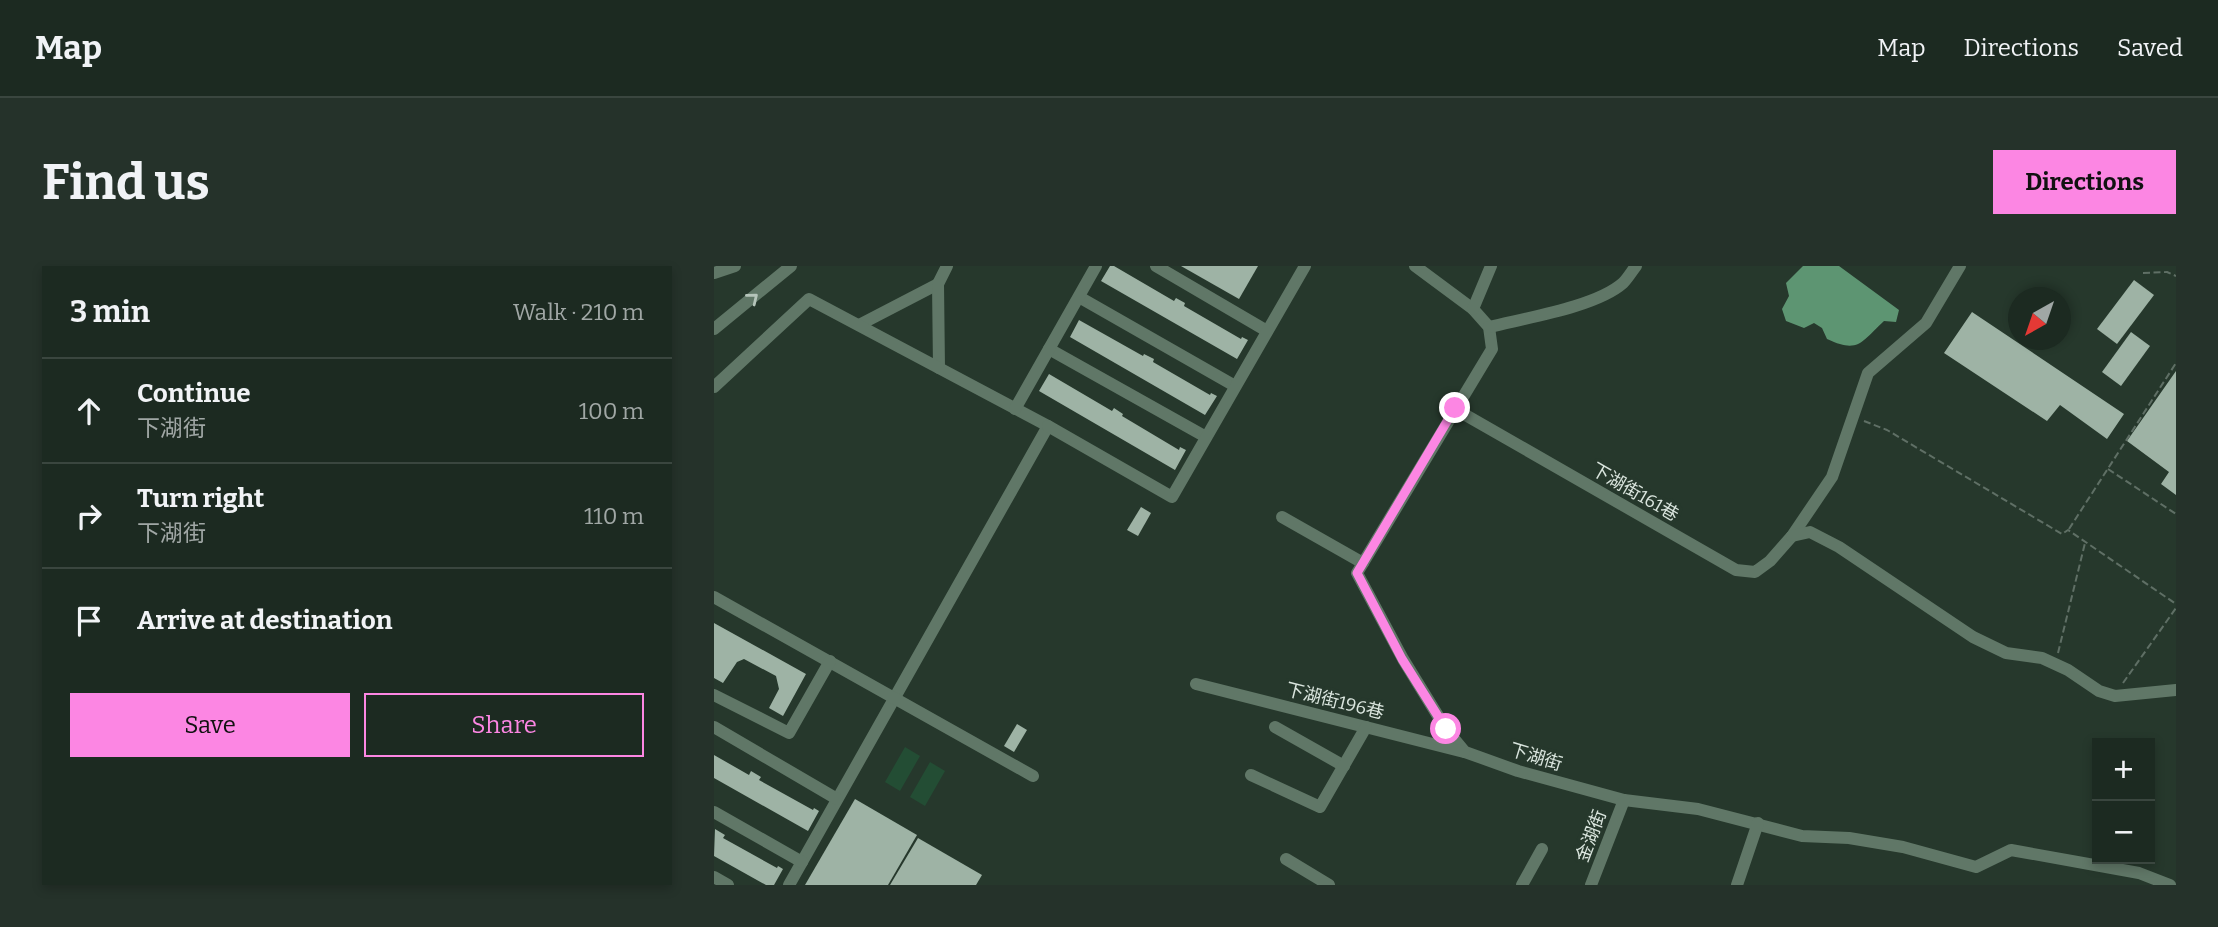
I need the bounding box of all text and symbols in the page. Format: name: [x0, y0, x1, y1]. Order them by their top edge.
text: Map: [35, 28, 102, 68]
text: Map: [1877, 34, 1926, 62]
text: Directions: [1964, 34, 2079, 62]
text: Saved: [2117, 34, 2183, 62]
button: Directions: [1993, 150, 2176, 214]
text: Find us: [42, 153, 210, 212]
north arrow: [2008, 287, 2071, 350]
text: 3 min: [70, 294, 150, 330]
one-way arrow: [744, 294, 757, 306]
text: Walk · 210 m: [513, 298, 644, 326]
text: Continue: [137, 378, 251, 409]
icon: ahead: [70, 392, 108, 430]
route end: [1439, 392, 1470, 423]
text: 100 m: [579, 397, 644, 425]
text: 下湖街: [137, 414, 206, 442]
street label: 下湖街161巷: [1588, 458, 1682, 526]
text: Turn right: [137, 483, 264, 514]
icon: right: [70, 497, 108, 535]
text: 110 m: [584, 502, 644, 530]
text: 下湖街: [137, 519, 206, 547]
icon: arrive: [70, 602, 108, 640]
text: Arrive at destination: [137, 605, 392, 636]
street label: 下湖街196巷: [1284, 678, 1386, 724]
button: Save: [70, 693, 350, 757]
button: Share: [364, 693, 644, 757]
route start: [1430, 713, 1461, 744]
map controls: [2092, 738, 2155, 864]
button: +: [2092, 738, 2155, 801]
street label: 下湖街: [1507, 739, 1565, 775]
button: −: [2092, 801, 2155, 864]
street label: 金湖街: [1571, 807, 1611, 865]

